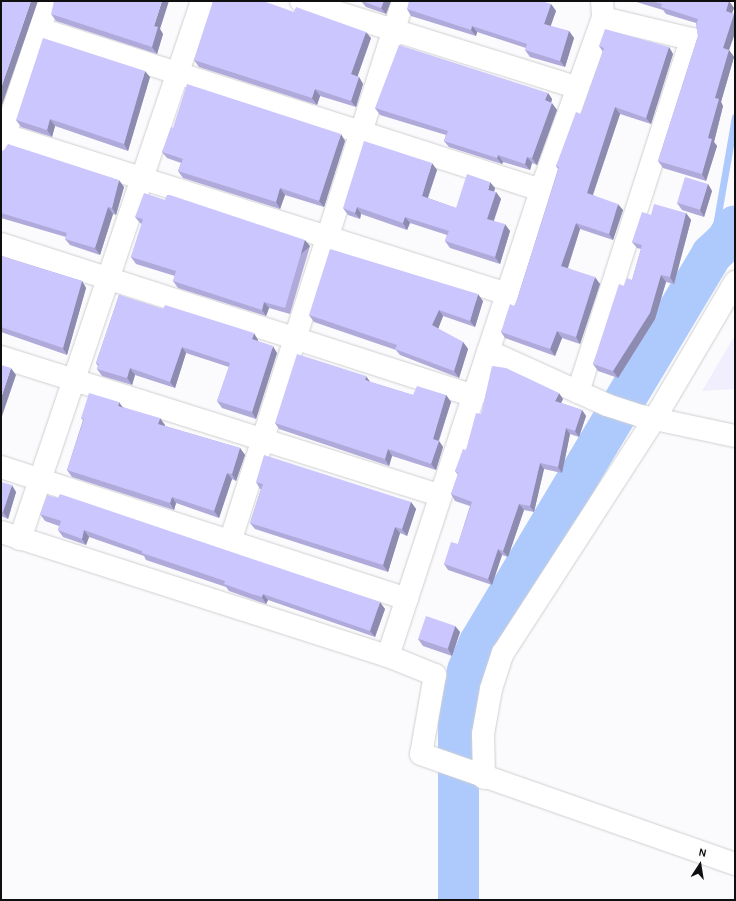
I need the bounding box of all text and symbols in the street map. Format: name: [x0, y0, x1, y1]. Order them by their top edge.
north arrow: [680, 845, 720, 885]
text: N: [697, 846, 708, 860]

